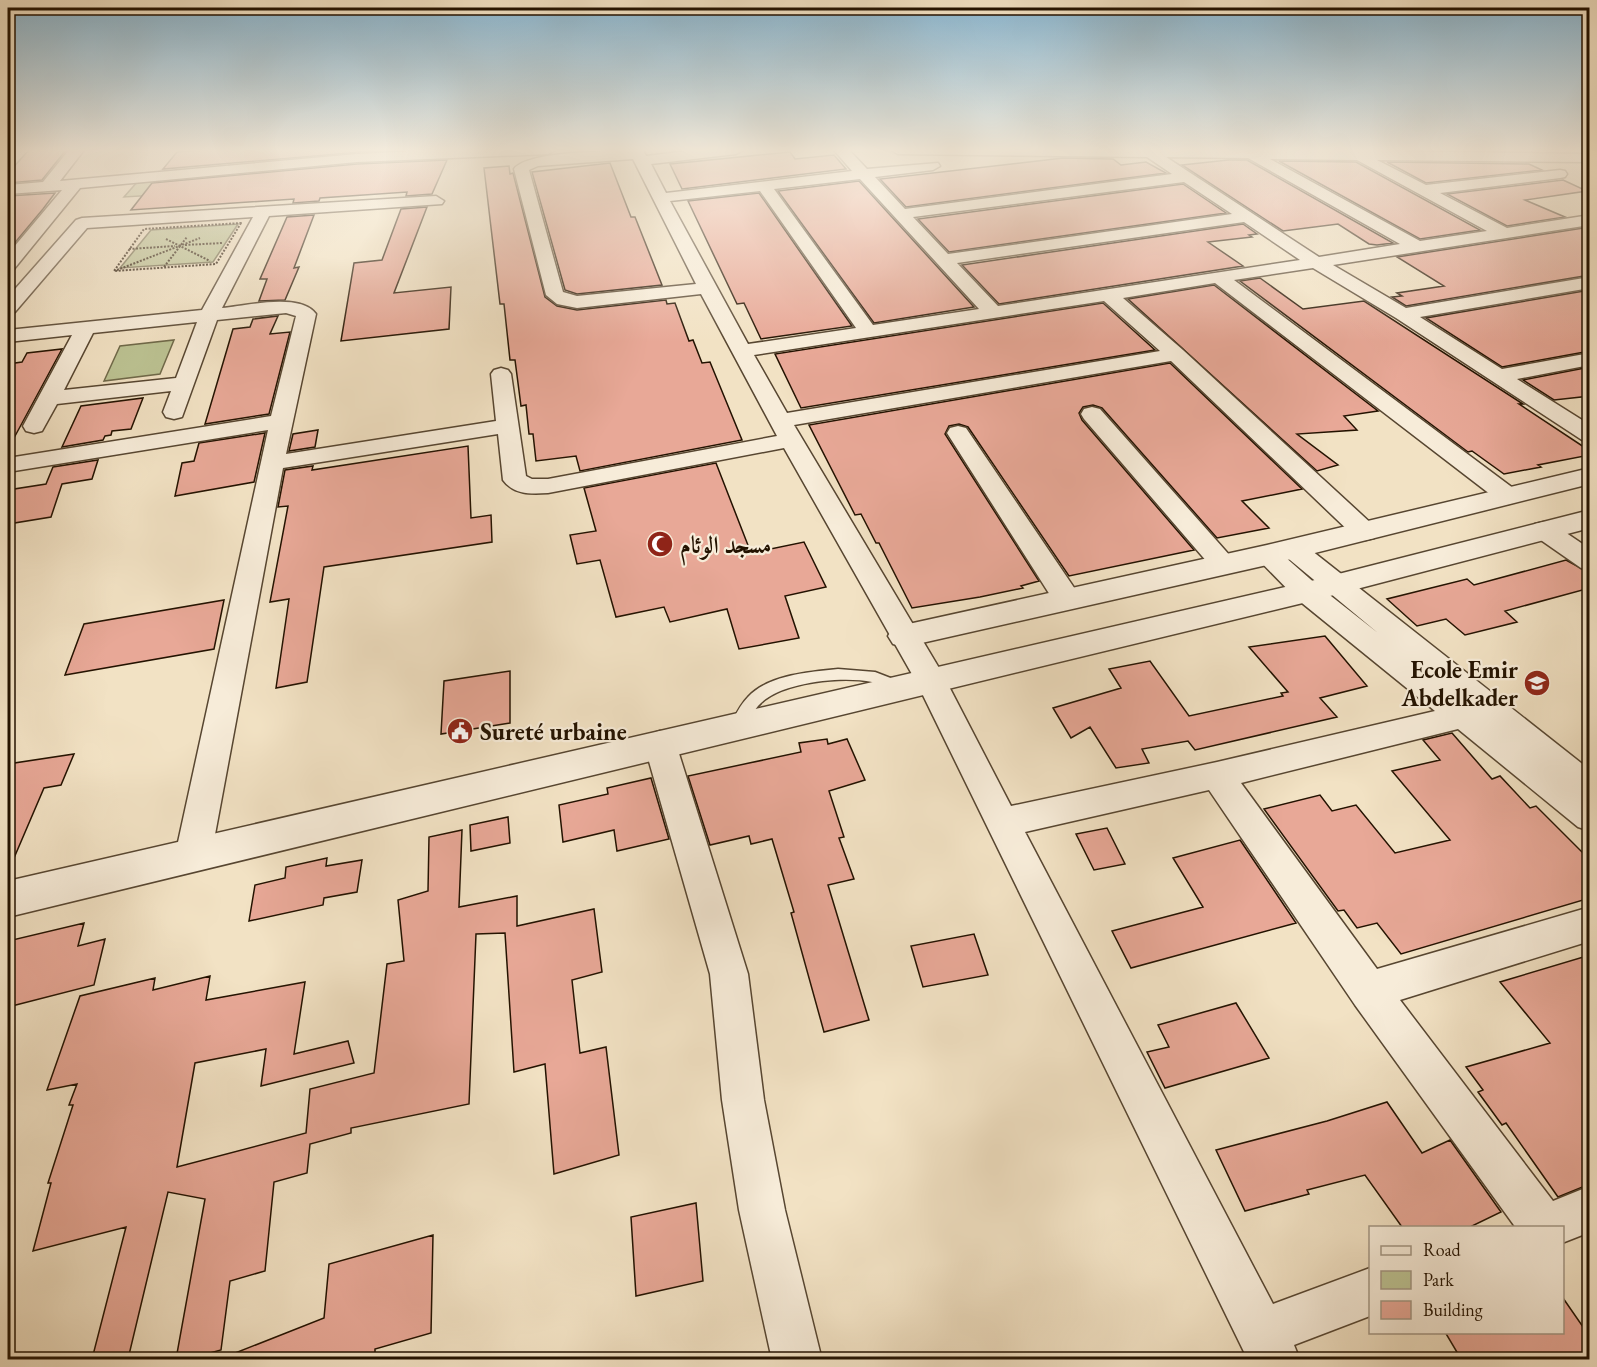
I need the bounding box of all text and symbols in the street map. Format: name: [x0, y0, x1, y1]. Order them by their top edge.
mosque icon: مسجد الوئام: [645, 529, 675, 559]
place label: مسجد الوئام: [680, 529, 771, 566]
place label: Ecole Emir Abdelkader: [1401, 654, 1518, 713]
school or university icon: Ecole Emir Abdelkader: [1522, 668, 1552, 698]
public building icon: Sureté urbaine: [445, 716, 475, 746]
place label: Sureté urbaine: [480, 716, 627, 747]
legend: [1369, 1226, 1564, 1334]
text: Road: [1423, 1238, 1462, 1261]
text: Park: [1423, 1268, 1454, 1291]
text: Building: [1423, 1298, 1483, 1321]

